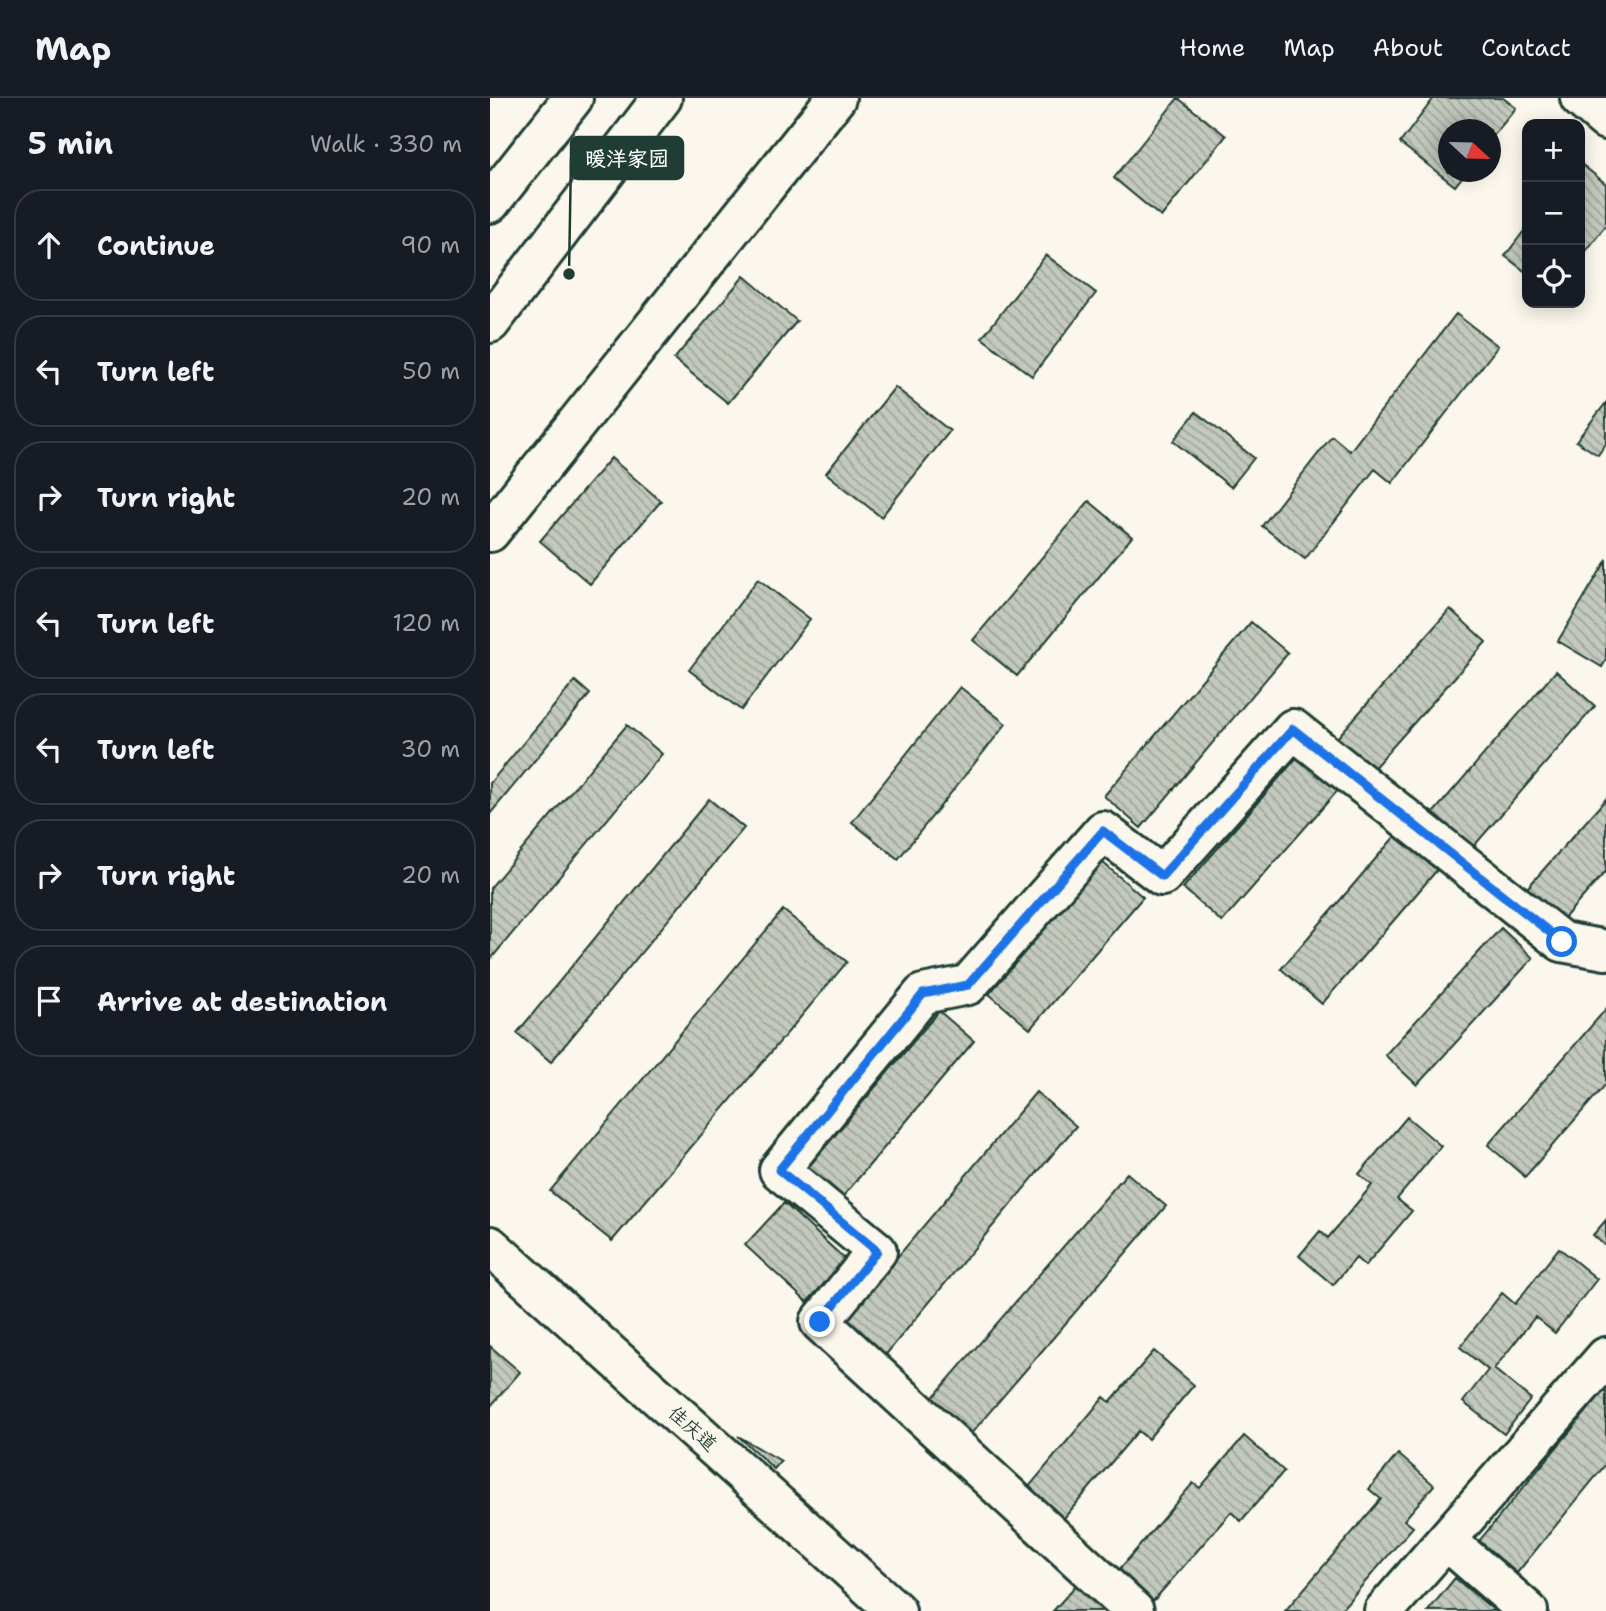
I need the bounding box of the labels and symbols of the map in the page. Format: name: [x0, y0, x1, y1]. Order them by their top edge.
north arrow: [1438, 119, 1501, 182]
callout: 暖洋家园: [571, 137, 683, 179]
text: 暖洋家园: [585, 145, 669, 173]
route start: [1546, 926, 1577, 957]
route end: [804, 1306, 835, 1337]
street label: 佳庆道: [663, 1400, 722, 1457]

